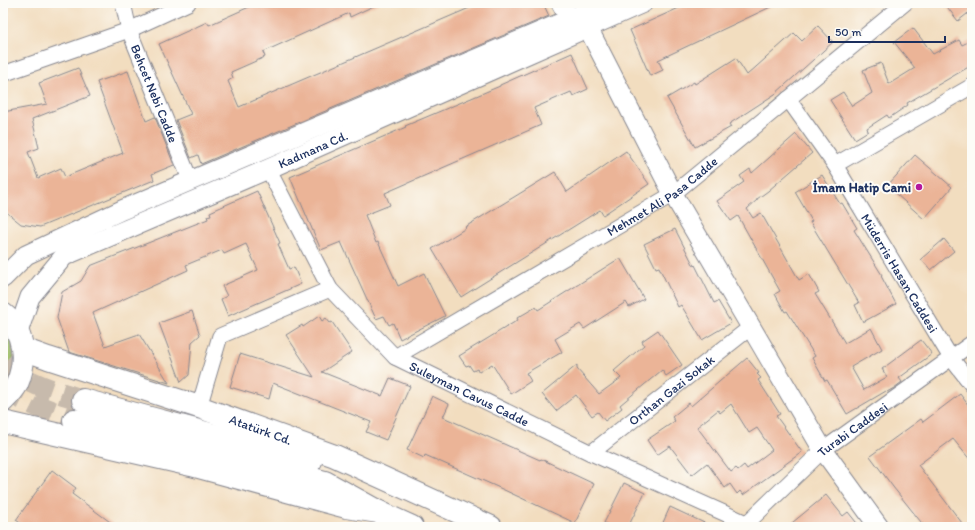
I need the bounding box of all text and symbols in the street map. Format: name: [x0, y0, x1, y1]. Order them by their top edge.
scale bar: [829, 18, 945, 44]
text: 50 m: [835, 25, 861, 39]
street label: Behcet Nebi Cadde: [128, 42, 182, 145]
street label: Kadınana Cd.: [276, 127, 350, 171]
street label: Mehmet Ali Pasa Cadde: [604, 153, 720, 239]
place label: İmam Hatip Cami: [813, 180, 911, 196]
marker: İmam Hatip Cami: [914, 182, 924, 192]
street label: Müderris Hasan Caddesi: [858, 211, 941, 335]
street label: Orthan Gazi Sokak: [625, 351, 717, 428]
street label: Suleyman Cavus Cadde: [407, 358, 532, 429]
street label: Turabi Caddesi: [814, 399, 890, 459]
street label: Atatürk Cd.: [227, 411, 294, 447]

